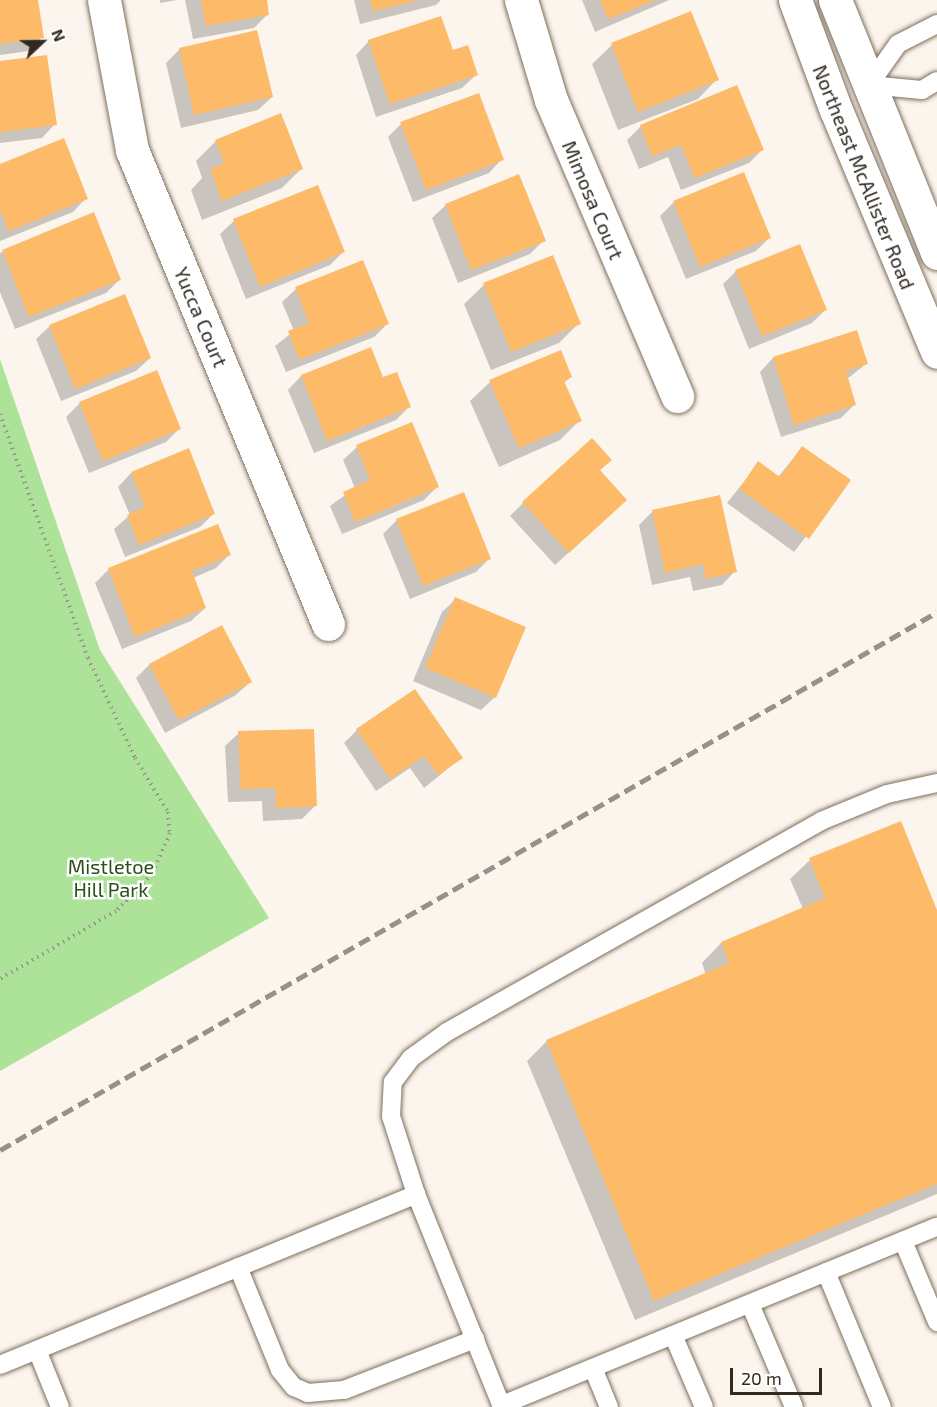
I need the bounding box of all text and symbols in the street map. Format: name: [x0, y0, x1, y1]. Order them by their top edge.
north arrow: [12, 12, 72, 72]
text: N: [48, 26, 70, 44]
street label: Northeast McAllister Road: [808, 61, 920, 293]
street label: Mimosa Court: [557, 137, 629, 263]
street label: Yucca Court: [169, 263, 233, 371]
park label: Mistletoe Hill Park: [68, 855, 154, 902]
scale bar: [733, 1356, 824, 1394]
text: 20 m: [741, 1367, 782, 1389]

